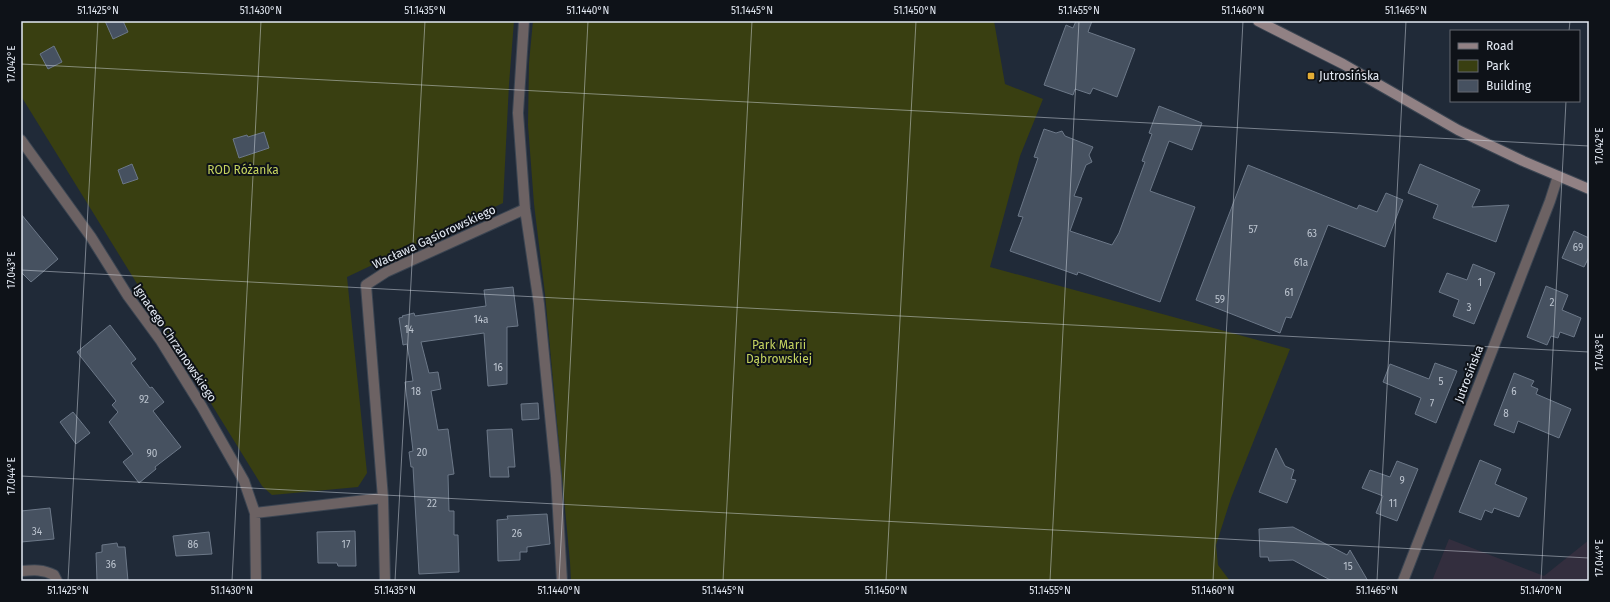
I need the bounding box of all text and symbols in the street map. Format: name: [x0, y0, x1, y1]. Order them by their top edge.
text: 51.1425°N: [77, 5, 119, 17]
text: 51.1430°N: [240, 5, 282, 17]
text: 51.1435°N: [404, 5, 446, 17]
text: 51.1440°N: [567, 5, 609, 17]
text: 51.1445°N: [731, 5, 773, 17]
text: 51.1450°N: [894, 5, 936, 17]
text: 51.1455°N: [1058, 5, 1100, 17]
text: 51.1460°N: [1222, 5, 1264, 17]
text: 51.1465°N: [1385, 5, 1427, 17]
legend: [1450, 30, 1580, 102]
text: Road: [1486, 39, 1514, 53]
text: 17.042°E: [6, 45, 18, 83]
text: Park: [1486, 59, 1510, 73]
place label: Jutrosińska: [1319, 69, 1379, 83]
marker: Jutrosińska: [1306, 71, 1316, 81]
text: Building: [1486, 79, 1532, 93]
text: 17.042°E: [1594, 127, 1606, 165]
park label: ROD Różanka: [207, 163, 279, 177]
street label: Wacława Gąsiorowskiego: [370, 202, 498, 272]
house number: 57: [1248, 224, 1258, 236]
house number: 63: [1307, 228, 1317, 240]
house number: 69: [1573, 242, 1583, 254]
text: 17.043°E: [6, 251, 18, 289]
house number: 61a: [1294, 257, 1308, 269]
house number: 1: [1478, 277, 1482, 289]
street label: Ignacego Chrzanowskiego: [130, 282, 220, 404]
house number: 61: [1284, 287, 1294, 299]
house number: 59: [1215, 294, 1225, 306]
house number: 2: [1550, 297, 1555, 309]
house number: 3: [1467, 302, 1472, 314]
house number: 14a: [473, 314, 489, 326]
house number: 14: [404, 324, 415, 336]
text: 17.043°E: [1594, 333, 1606, 371]
park label: Park Marii Dąbrowskiej: [746, 338, 812, 366]
street label: Jutrosińska: [1452, 343, 1486, 405]
house number: 16: [493, 362, 503, 374]
house number: 5: [1438, 376, 1444, 388]
house number: 18: [411, 386, 421, 398]
house number: 6: [1511, 386, 1517, 398]
house number: 92: [139, 394, 149, 406]
house number: 7: [1430, 398, 1435, 410]
house number: 8: [1503, 408, 1509, 420]
house number: 20: [417, 447, 428, 459]
house number: 90: [147, 448, 158, 460]
text: 17.044°E: [6, 457, 18, 495]
house number: 9: [1399, 475, 1405, 487]
house number: 22: [427, 498, 437, 510]
house number: 11: [1389, 498, 1397, 510]
house number: 34: [32, 526, 43, 538]
house number: 26: [512, 528, 522, 540]
house number: 86: [188, 539, 198, 551]
house number: 17: [342, 539, 351, 551]
text: 17.044°E: [1594, 539, 1606, 577]
house number: 36: [106, 559, 116, 571]
house number: 15: [1343, 561, 1353, 573]
text: 51.1425°N: [47, 585, 89, 597]
text: 51.1430°N: [211, 585, 253, 597]
text: 51.1435°N: [374, 585, 416, 597]
text: 51.1440°N: [538, 585, 580, 597]
text: 51.1445°N: [702, 585, 744, 597]
text: 51.1450°N: [865, 585, 907, 597]
text: 51.1455°N: [1029, 585, 1071, 597]
text: 51.1460°N: [1192, 585, 1234, 597]
text: 51.1465°N: [1356, 585, 1398, 597]
text: 51.1470°N: [1520, 585, 1562, 597]

